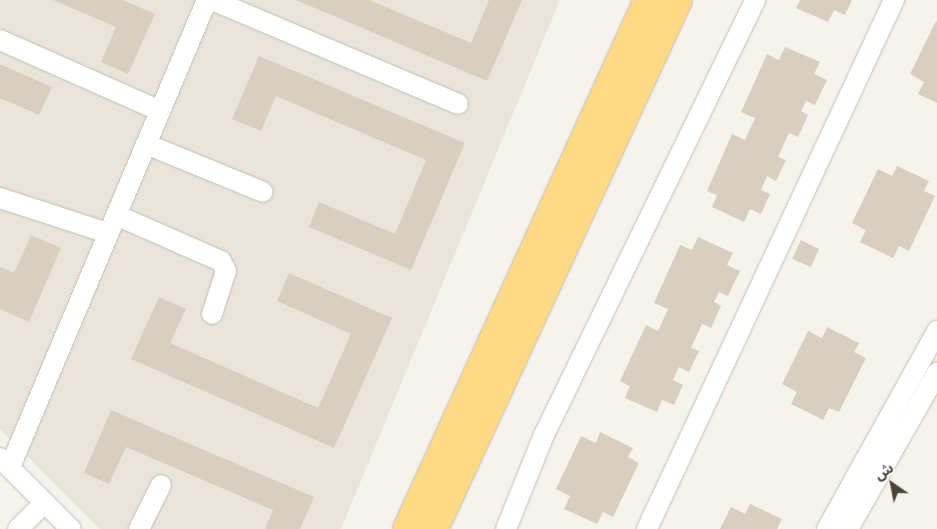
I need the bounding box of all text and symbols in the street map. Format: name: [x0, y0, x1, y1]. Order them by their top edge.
north arrow: [867, 459, 917, 509]
text: ش: [871, 459, 896, 483]

